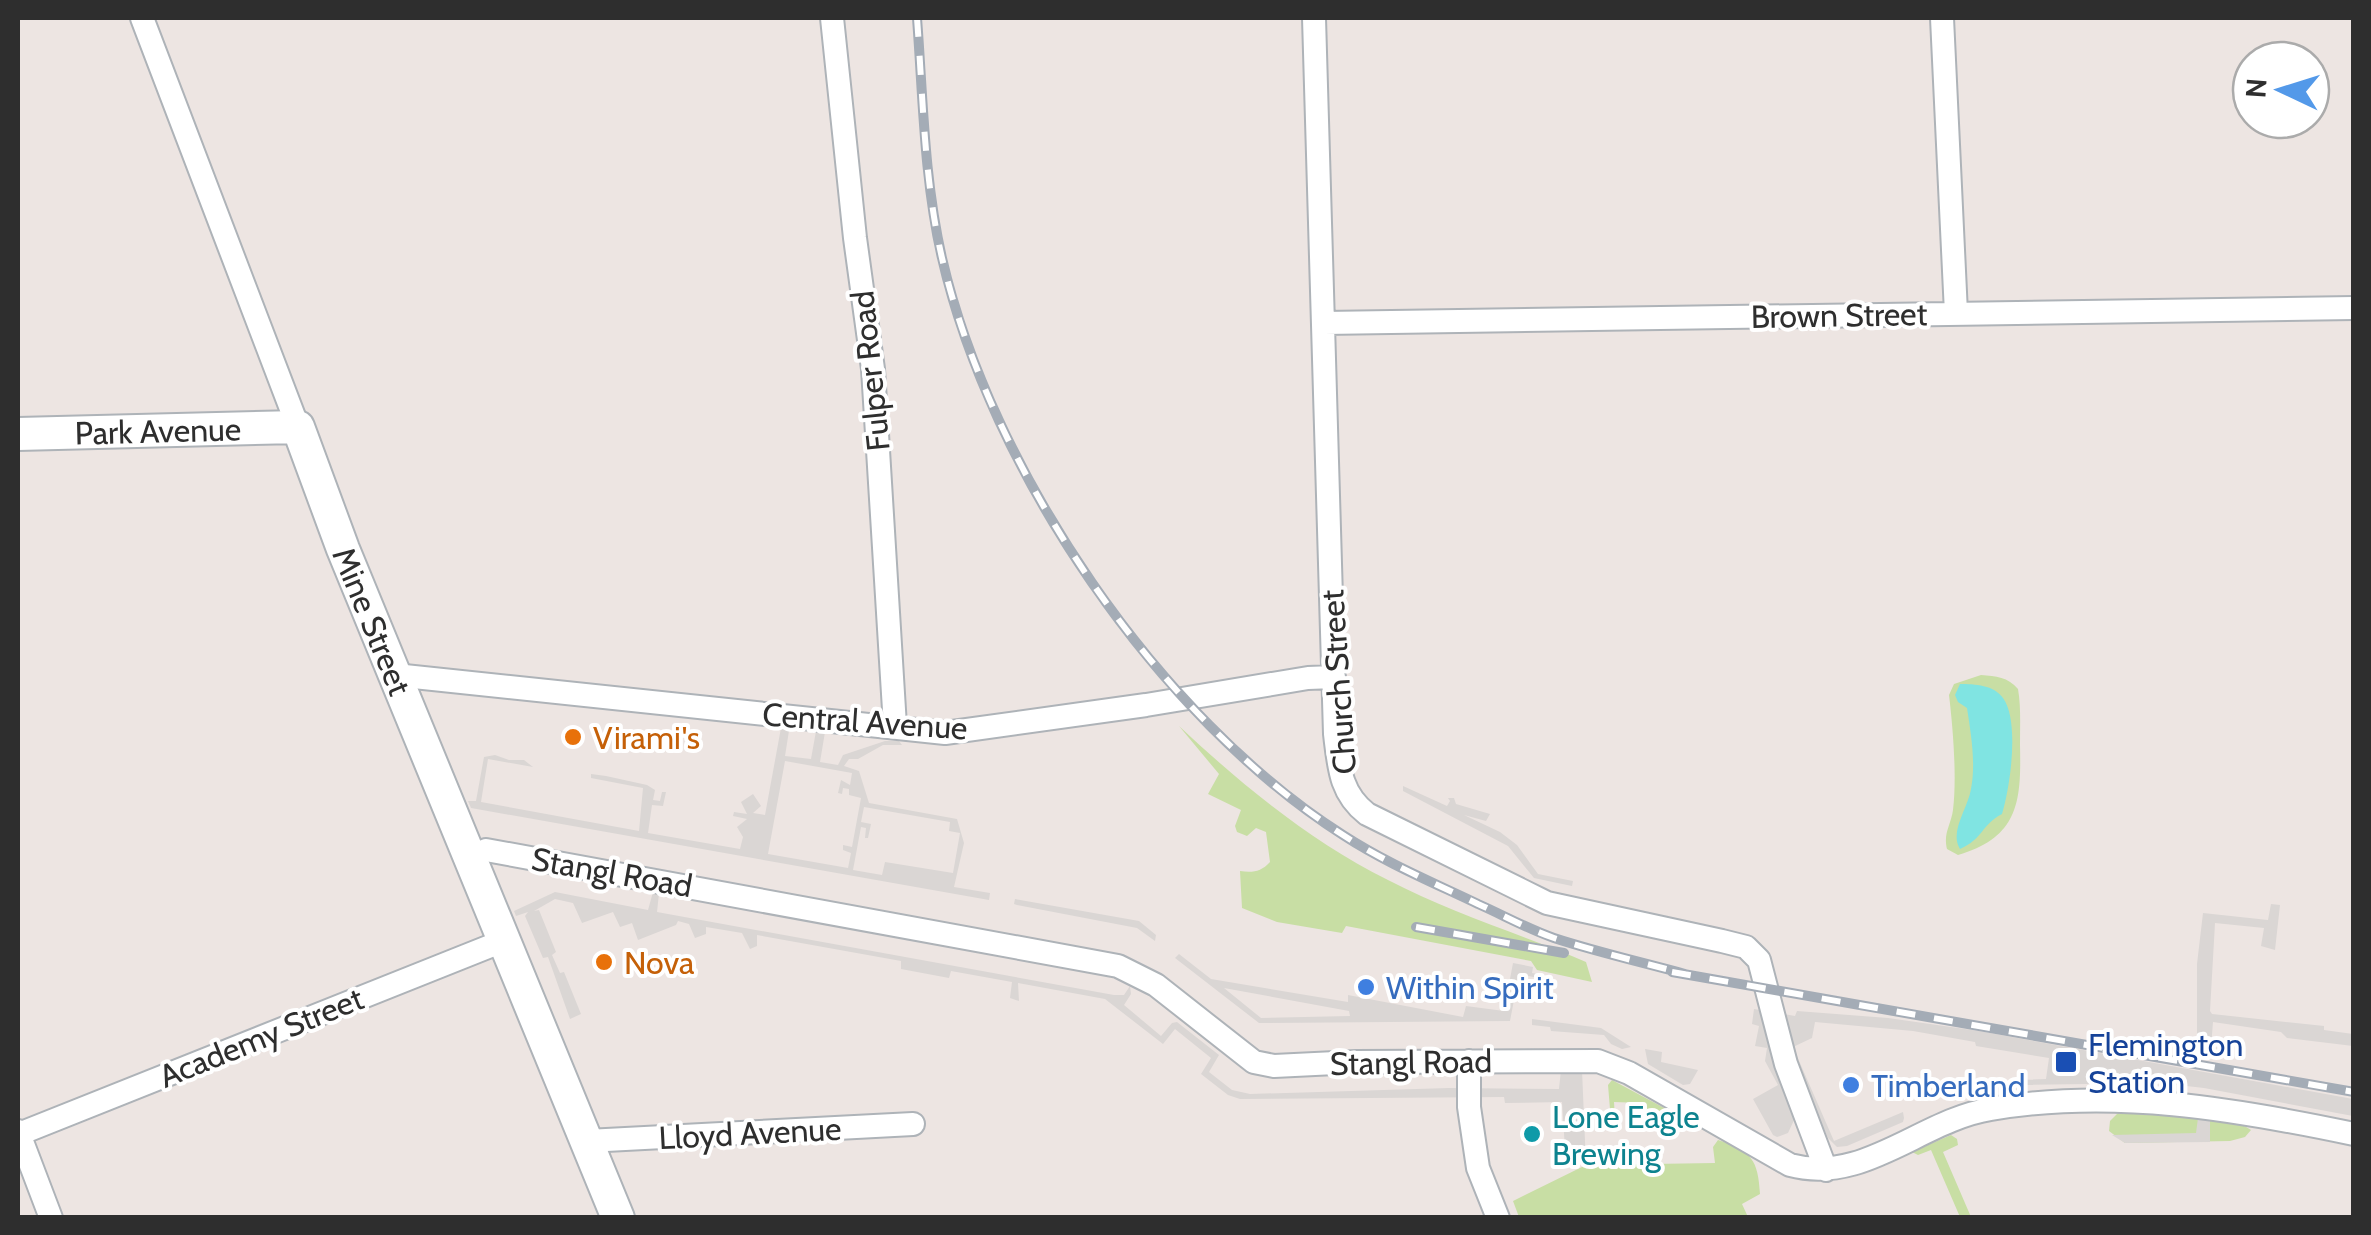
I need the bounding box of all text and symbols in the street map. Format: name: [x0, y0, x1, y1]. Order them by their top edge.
north arrow: [2231, 40, 2331, 140]
text: N: [2238, 77, 2274, 99]
street label: Fulper Road: [842, 289, 898, 453]
street label: Brown Street: [1750, 294, 1928, 336]
street label: Park Avenue: [74, 409, 242, 452]
street label: Mine Street: [325, 541, 420, 701]
street label: Church Street: [1312, 588, 1364, 776]
street label: Central Avenue: [761, 694, 969, 748]
place label: Virami's: [593, 718, 700, 757]
marker: Virami's: [562, 726, 584, 748]
street label: Stangl Road: [529, 839, 695, 905]
place label: Nova: [624, 943, 695, 982]
marker: Nova: [593, 951, 615, 973]
place label: Within Spirit: [1386, 968, 1554, 1007]
marker: Within Spirit: [1355, 976, 1377, 998]
street label: Academy Street: [153, 978, 369, 1096]
place label: Flemington Station: [2088, 1025, 2243, 1101]
street label: Stangl Road: [1330, 1041, 1492, 1083]
marker: Flemington Station: [2053, 1049, 2079, 1075]
place label: Timberland: [1871, 1066, 2025, 1105]
marker: Timberland: [1840, 1074, 1862, 1096]
place label: Lone Eagle Brewing: [1552, 1097, 1700, 1173]
street label: Lloyd Avenue: [658, 1109, 842, 1157]
marker: Lone Eagle Brewing: [1521, 1123, 1543, 1145]

